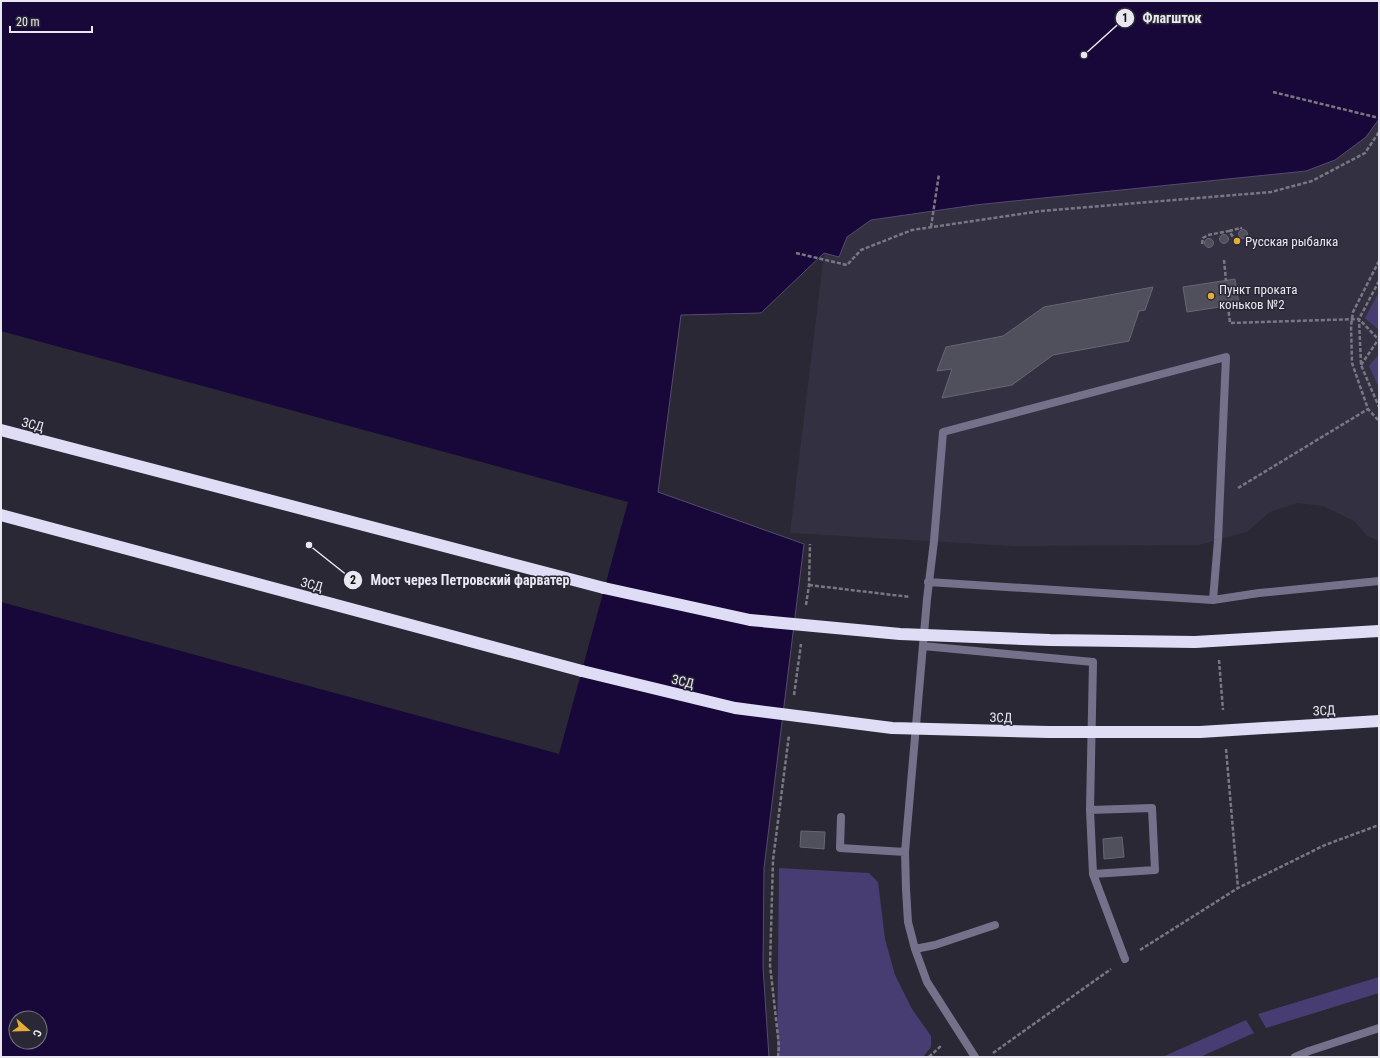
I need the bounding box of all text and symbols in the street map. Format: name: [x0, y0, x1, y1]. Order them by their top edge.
callout: Флагшток: [1115, 5, 1210, 31]
scale bar: [10, 8, 92, 34]
text: Флагшток: [1142, 10, 1202, 26]
text: 1: [1122, 11, 1128, 25]
text: 20 m: [16, 15, 40, 29]
place label: Русская рыбалка: [1245, 234, 1338, 249]
marker: Русская рыбалка: [1232, 236, 1242, 246]
place label: Пункт проката коньков №2: [1219, 282, 1297, 312]
marker: Пункт проката коньков №2: [1206, 291, 1216, 301]
street label: ЗСД: [20, 414, 46, 435]
callout: Мост через Петровский фарватер: [343, 567, 578, 593]
text: Мост через Петровский фарватер: [371, 572, 570, 588]
text: 2: [350, 573, 356, 587]
street label: ЗСД: [299, 574, 325, 595]
street label: ЗСД: [670, 672, 696, 691]
street label: ЗСД: [1312, 702, 1336, 719]
street label: ЗСД: [990, 710, 1013, 725]
north arrow: [8, 1010, 48, 1050]
text: С: [30, 1028, 44, 1038]

